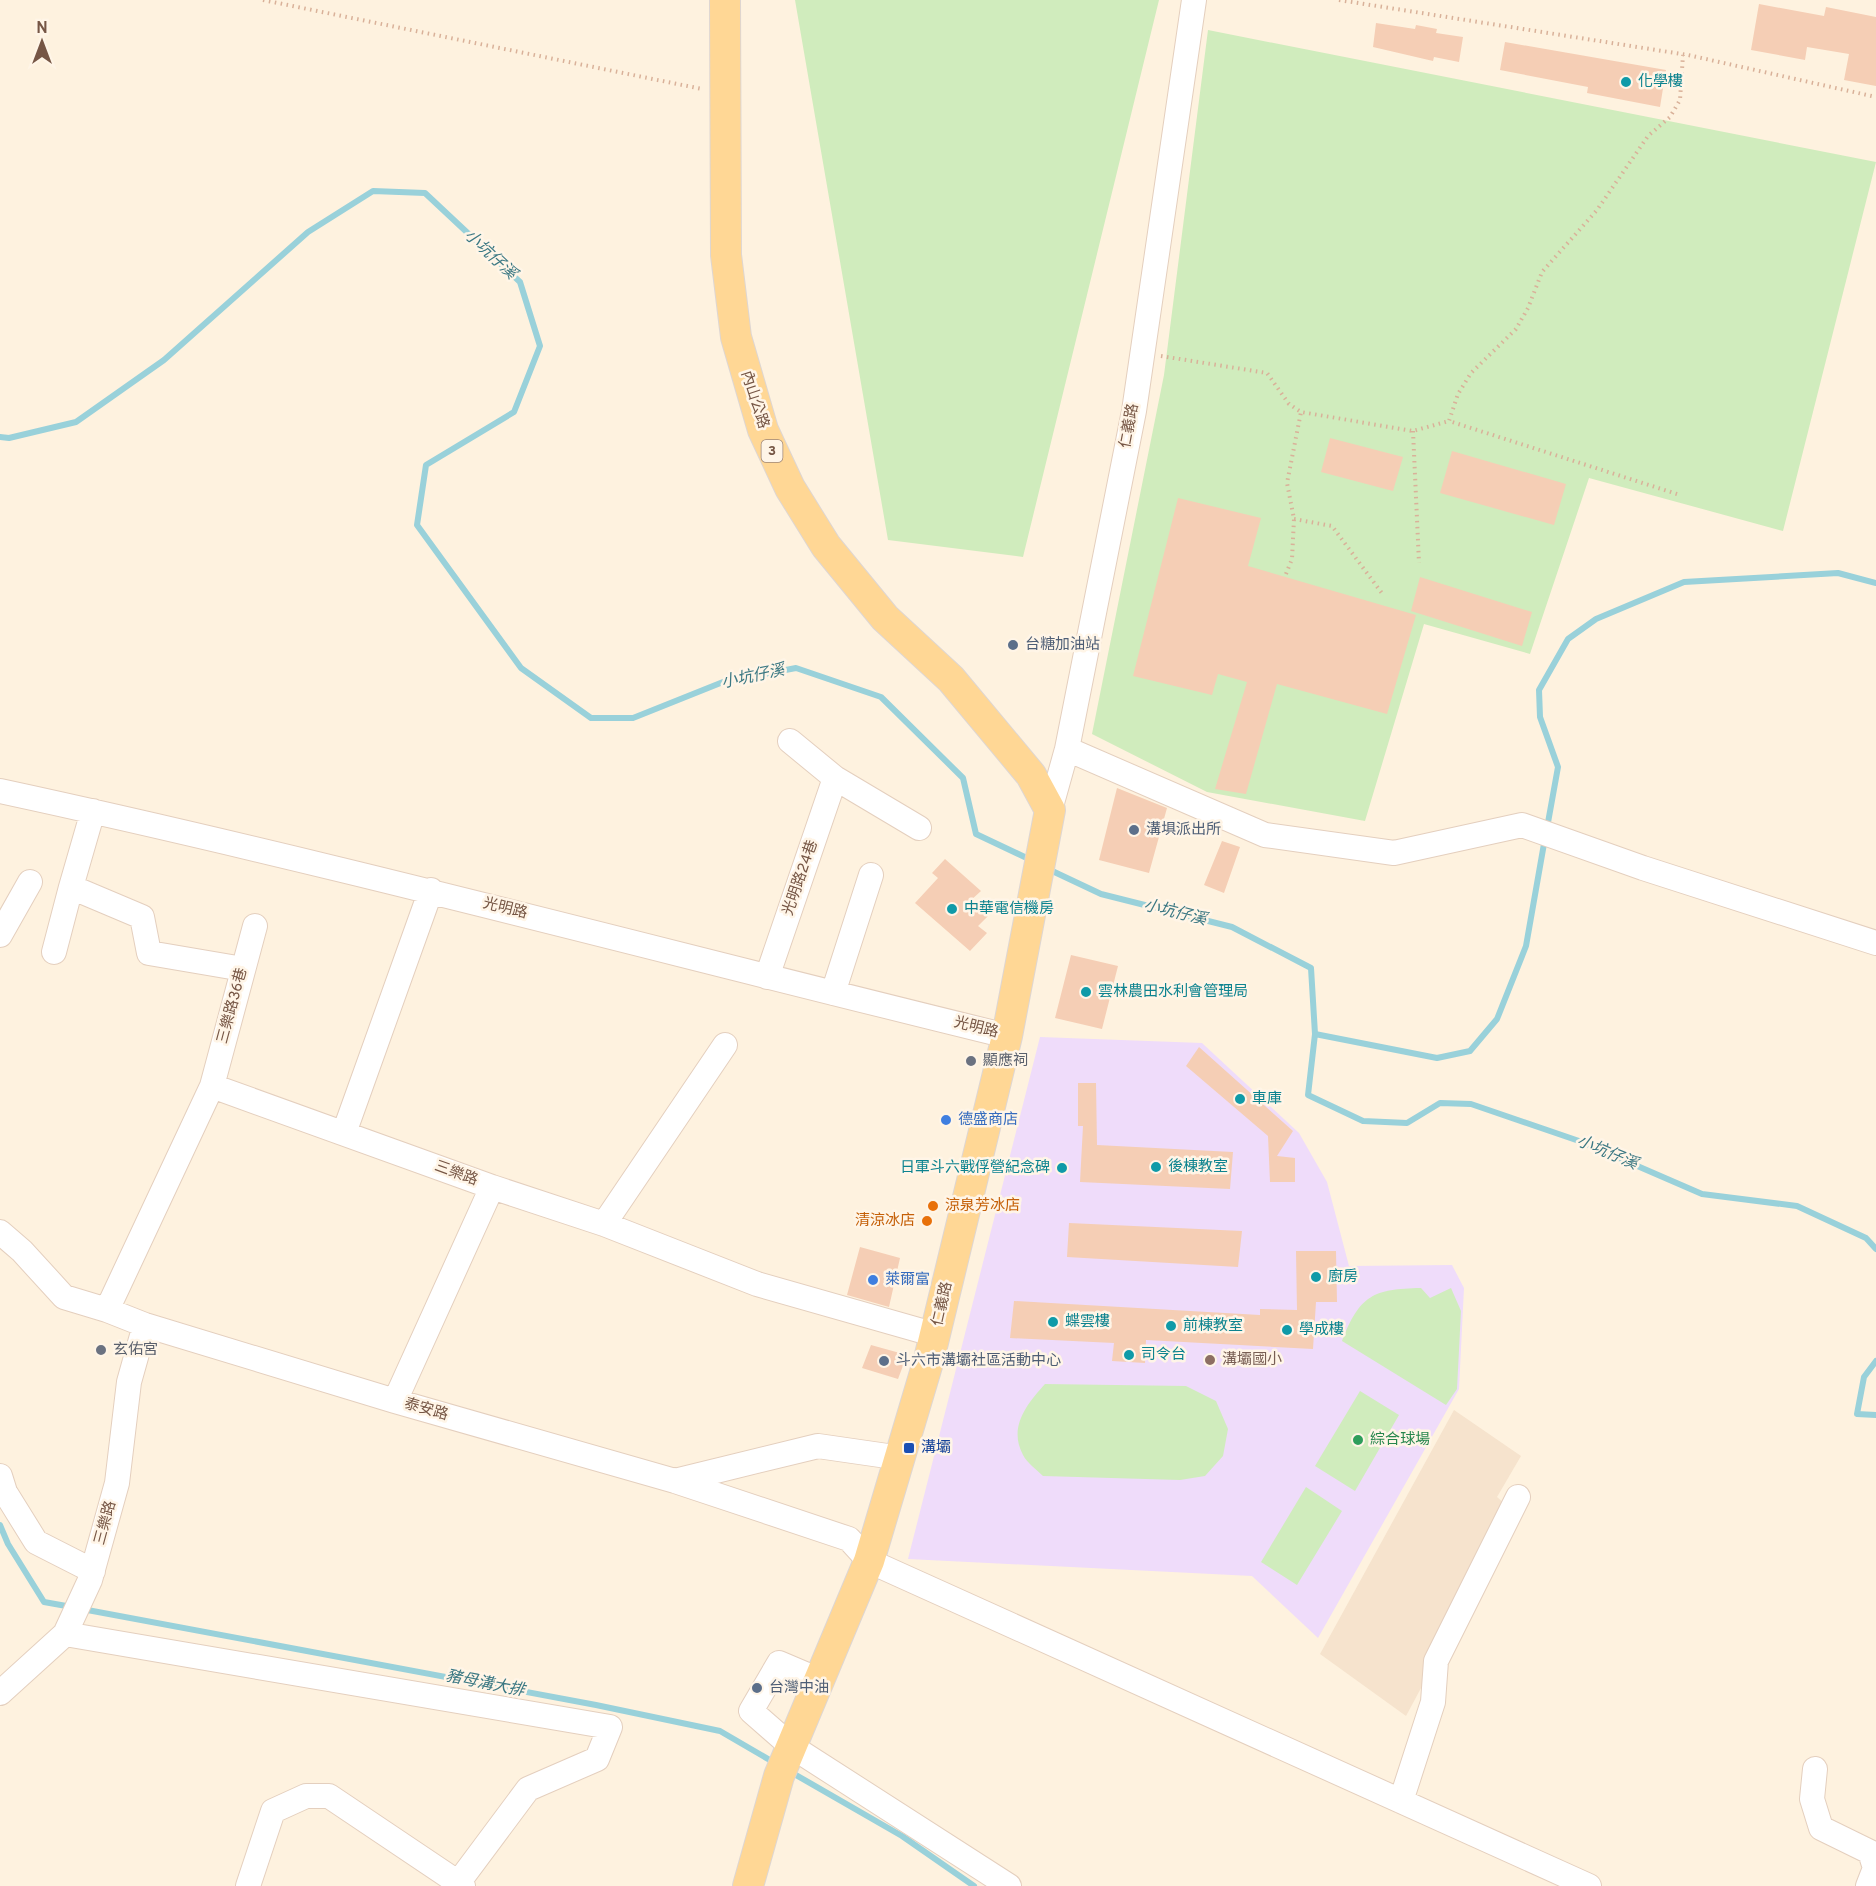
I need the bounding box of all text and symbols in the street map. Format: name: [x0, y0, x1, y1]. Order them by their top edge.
north arrow: [12, 12, 72, 72]
text: N: [36, 19, 48, 39]
place label: 化學樓: [1638, 72, 1683, 92]
marker: 化學樓: [1619, 75, 1633, 89]
water label: 小坑仔溪: [460, 226, 522, 285]
street label: 內山公路: [736, 369, 772, 431]
street label: 仁義路: [1116, 402, 1144, 450]
road number: 3: [762, 440, 782, 462]
place label: 台糖加油站: [1025, 635, 1100, 655]
marker: 台糖加油站: [1006, 638, 1020, 652]
water label: 小坑仔溪: [720, 660, 788, 693]
place label: 溝埧派出所: [1146, 821, 1221, 840]
marker: 溝埧派出所: [1127, 823, 1141, 837]
street label: 光明路24巷: [779, 838, 823, 918]
street label: 光明路: [481, 894, 529, 924]
water label: 小坑仔溪: [1142, 896, 1210, 931]
place label: 中華電信機房: [964, 900, 1054, 919]
marker: 中華電信機房: [945, 902, 959, 916]
street label: 三樂路36巷: [214, 966, 252, 1046]
place label: 雲林農田水利會管理局: [1098, 983, 1248, 1002]
marker: 雲林農田水利會管理局: [1079, 985, 1093, 999]
street label: 光明路: [952, 1013, 1000, 1043]
place label: 顯應祠: [983, 1052, 1028, 1071]
marker: 顯應祠: [964, 1054, 978, 1068]
place label: 車庫: [1252, 1090, 1282, 1109]
marker: 車庫: [1233, 1092, 1247, 1106]
place label: 德盛商店: [958, 1110, 1018, 1130]
marker: 德盛商店: [939, 1113, 953, 1127]
water label: 小坑仔溪: [1574, 1131, 1642, 1175]
street label: 三樂路: [432, 1157, 480, 1191]
place label: 後棟教室: [1168, 1157, 1228, 1177]
place label: 日軍斗六戰俘營紀念碑: [900, 1159, 1050, 1178]
marker: 後棟教室: [1149, 1160, 1163, 1174]
marker: 日軍斗六戰俘營紀念碑: [1055, 1161, 1069, 1175]
place label: 涼泉芳冰店: [945, 1197, 1020, 1216]
marker: 涼泉芳冰店: [926, 1199, 940, 1213]
place label: 清涼冰店: [855, 1212, 915, 1231]
marker: 清涼冰店: [920, 1214, 934, 1228]
place label: 廚房: [1328, 1268, 1358, 1287]
marker: 廚房: [1309, 1270, 1323, 1284]
place label: 萊爾富: [885, 1271, 930, 1290]
marker: 萊爾富: [866, 1273, 880, 1287]
street label: 仁義路: [929, 1280, 957, 1328]
place label: 蝶雲樓: [1065, 1313, 1110, 1332]
marker: 蝶雲樓: [1046, 1315, 1060, 1329]
place label: 前棟教室: [1183, 1316, 1243, 1336]
marker: 前棟教室: [1164, 1319, 1178, 1333]
place label: 學成樓: [1299, 1321, 1344, 1340]
marker: 學成樓: [1280, 1323, 1294, 1337]
place label: 玄佑宮: [113, 1341, 158, 1360]
marker: 玄佑宮: [94, 1343, 108, 1357]
place label: 司令台: [1141, 1346, 1186, 1365]
marker: 司令台: [1122, 1348, 1136, 1362]
place label: 溝壩國小: [1222, 1351, 1282, 1370]
place label: 斗六市溝壩社區活動中心: [896, 1352, 1061, 1371]
marker: 溝壩國小: [1203, 1353, 1217, 1367]
marker: 斗六市溝壩社區活動中心: [877, 1354, 891, 1368]
street label: 泰安路: [402, 1394, 451, 1425]
place label: 綜合球場: [1370, 1431, 1430, 1450]
marker: 綜合球場: [1351, 1433, 1365, 1447]
place label: 溝壩: [921, 1439, 951, 1458]
marker: 溝壩: [902, 1441, 916, 1455]
street label: 三樂路: [91, 1499, 121, 1547]
water label: 豬母溝大排: [444, 1667, 528, 1702]
place label: 台灣中油: [769, 1679, 829, 1698]
marker: 台灣中油: [750, 1681, 764, 1695]

